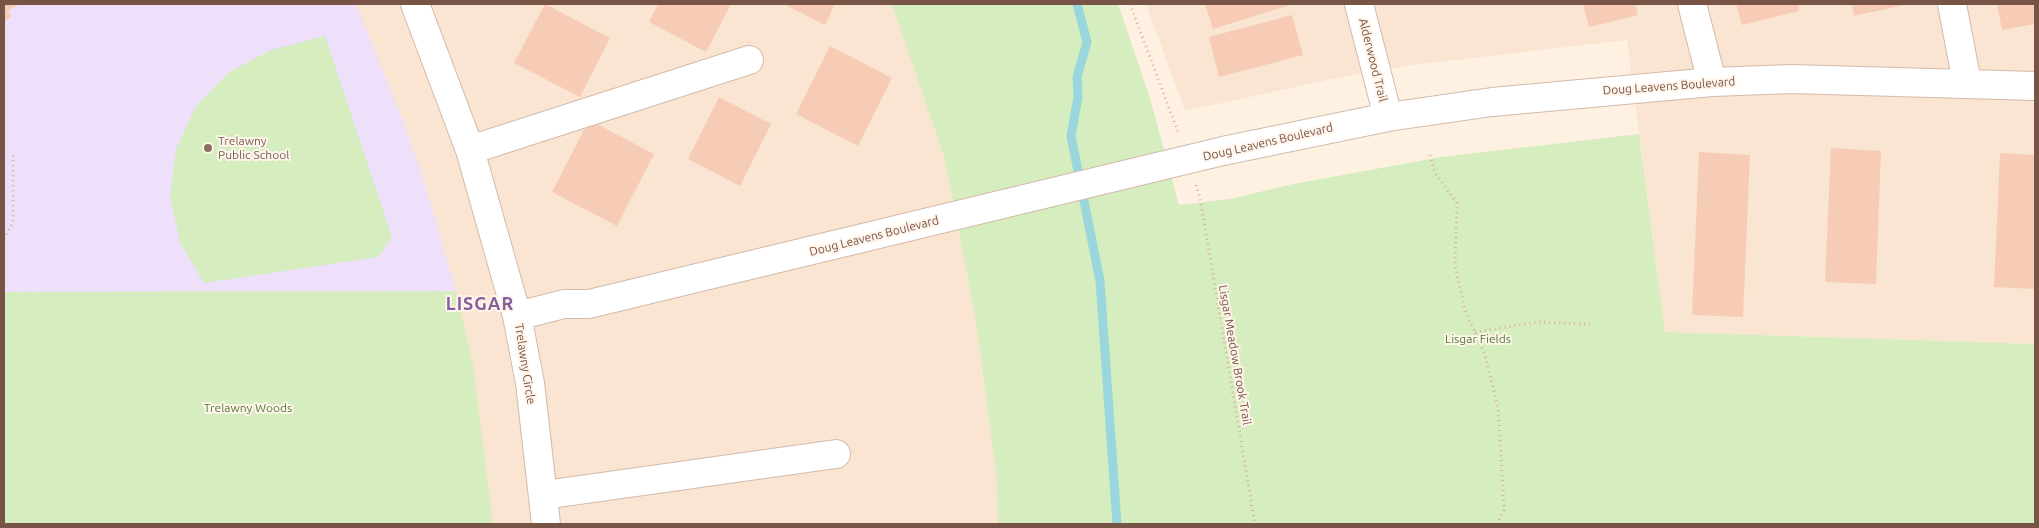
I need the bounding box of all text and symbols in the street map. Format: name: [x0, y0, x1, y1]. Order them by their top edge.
street label: Alderwood Trail: [1356, 17, 1390, 103]
street label: Doug Leavens Boulevard: [1602, 74, 1736, 98]
street label: Doug Leavens Boulevard: [1202, 120, 1334, 164]
place label: Trelawny Public School: [218, 134, 289, 162]
marker: Trelawny Public School: [202, 142, 214, 154]
street label: Doug Leavens Boulevard: [808, 213, 940, 259]
street label: Lisgar Meadow Brook Trail: [1216, 284, 1254, 426]
district label: LISGAR: [445, 293, 515, 315]
street label: Trelawny Circle: [512, 323, 538, 405]
park label: Lisgar Fields: [1445, 332, 1511, 346]
park label: Trelawny Woods: [204, 401, 292, 415]

